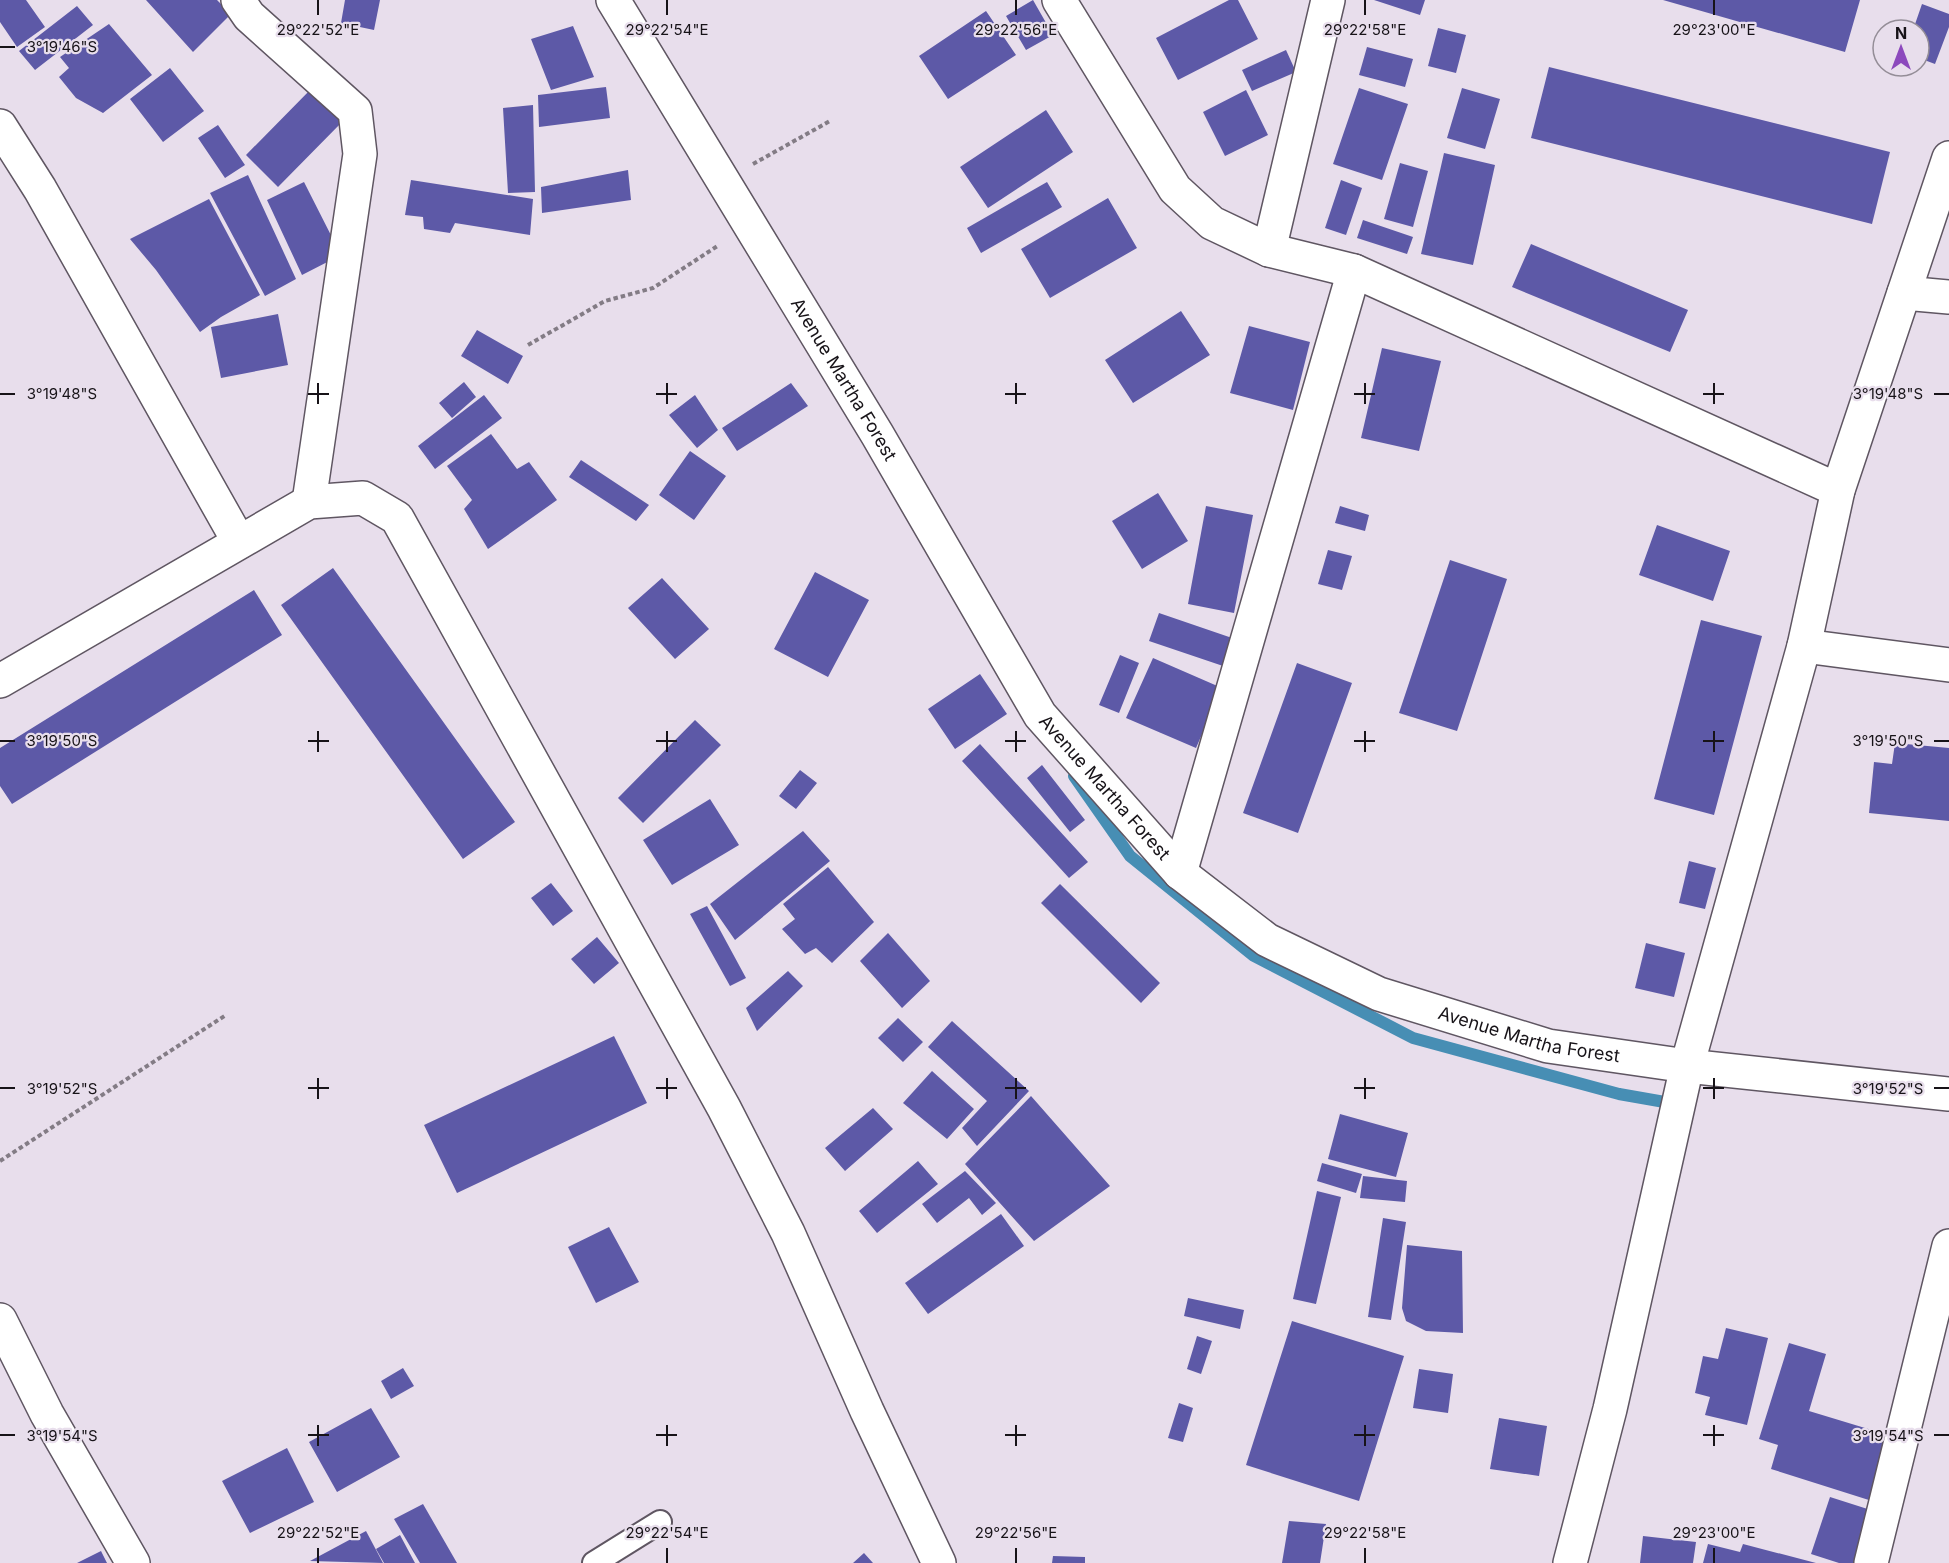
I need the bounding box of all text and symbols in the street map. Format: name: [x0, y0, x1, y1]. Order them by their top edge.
north arrow: [1871, 18, 1931, 78]
text: 29°22'52"E: [277, 20, 359, 39]
text: 29°22'54"E: [626, 20, 708, 39]
text: 29°22'56"E: [975, 20, 1057, 39]
text: 29°22'58"E: [1324, 20, 1406, 39]
text: 29°23'00"E: [1672, 20, 1756, 39]
text: N: [1895, 23, 1907, 43]
text: 3°19'46"S: [27, 37, 97, 56]
street label: Avenue Martha Forest: [787, 294, 901, 464]
text: 3°19'48"S: [27, 384, 97, 403]
text: 3°19'48"S: [1853, 384, 1923, 403]
street label: Avenue Martha Forest: [1035, 711, 1175, 864]
text: 3°19'50"S: [27, 731, 97, 750]
text: 3°19'50"S: [1853, 731, 1923, 750]
street label: Avenue Martha Forest: [1436, 1002, 1621, 1066]
text: 3°19'52"S: [27, 1079, 97, 1098]
text: 3°19'52"S: [1853, 1079, 1923, 1098]
text: 3°19'54"S: [26, 1426, 98, 1445]
text: 3°19'54"S: [1852, 1426, 1924, 1445]
text: 29°22'52"E: [277, 1523, 359, 1542]
text: 29°22'54"E: [626, 1523, 708, 1542]
text: 29°22'56"E: [975, 1523, 1057, 1542]
text: 29°22'58"E: [1324, 1523, 1406, 1542]
text: 29°23'00"E: [1672, 1523, 1756, 1542]

